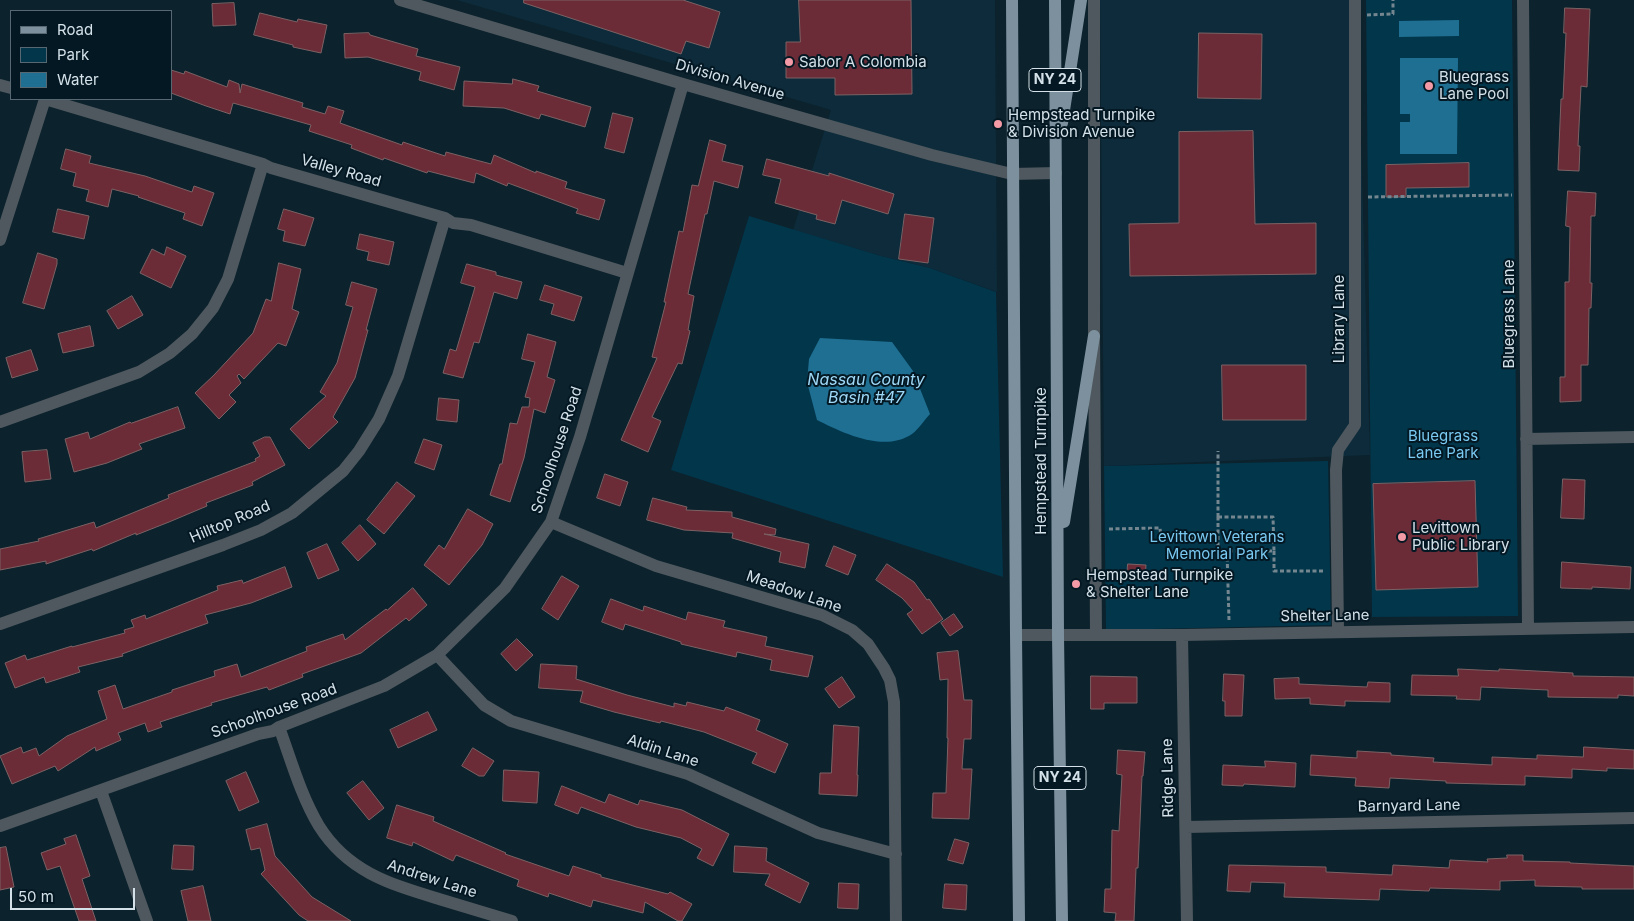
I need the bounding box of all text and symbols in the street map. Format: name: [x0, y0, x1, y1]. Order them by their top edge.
legend: [10, 10, 172, 100]
text: Road: [57, 20, 93, 39]
text: Park: [57, 45, 89, 64]
place label: Sabor A Colombia: [799, 53, 927, 71]
street label: Division Avenue: [673, 56, 787, 104]
marker: Sabor A Colombia: [783, 56, 795, 68]
road number: NY 24: [1029, 68, 1081, 92]
place label: Bluegrass Lane Pool: [1439, 68, 1509, 103]
text: Water: [57, 70, 99, 89]
marker: Bluegrass Lane Pool: [1423, 80, 1435, 92]
place label: Hempstead Turnpike & Division Avenue: [1008, 106, 1155, 141]
marker: Hempstead Turnpike & Division Avenue: [992, 118, 1004, 130]
street label: Valley Road: [299, 151, 383, 191]
street label: Bluegrass Lane: [1500, 260, 1518, 368]
street label: Library Lane: [1330, 275, 1348, 363]
water label: Nassau County Basin #47: [807, 370, 925, 408]
street label: Schoolhouse Road: [528, 384, 586, 516]
street label: Hempstead Turnpike: [1032, 387, 1050, 535]
park label: Bluegrass Lane Park: [1408, 427, 1478, 462]
street label: Hilltop Road: [187, 497, 273, 547]
place label: Levittown Public Library: [1412, 519, 1509, 554]
park label: Levittown Veterans Memorial Park: [1149, 528, 1285, 563]
marker: Levittown Public Library: [1396, 531, 1408, 543]
place label: Hempstead Turnpike & Shelter Lane: [1086, 566, 1233, 601]
street label: Meadow Lane: [744, 567, 844, 617]
marker: Hempstead Turnpike & Shelter Lane: [1070, 578, 1082, 590]
street label: Shelter Lane: [1280, 606, 1370, 626]
street label: Schoolhouse Road: [209, 680, 339, 742]
street label: Aldin Lane: [625, 731, 701, 771]
street label: Ridge Lane: [1158, 738, 1178, 818]
road number: NY 24: [1034, 766, 1086, 790]
street label: Barnyard Lane: [1357, 796, 1461, 816]
street label: Andrew Lane: [385, 856, 479, 902]
scale bar: [12, 878, 138, 910]
text: 50 m: [18, 887, 54, 906]

